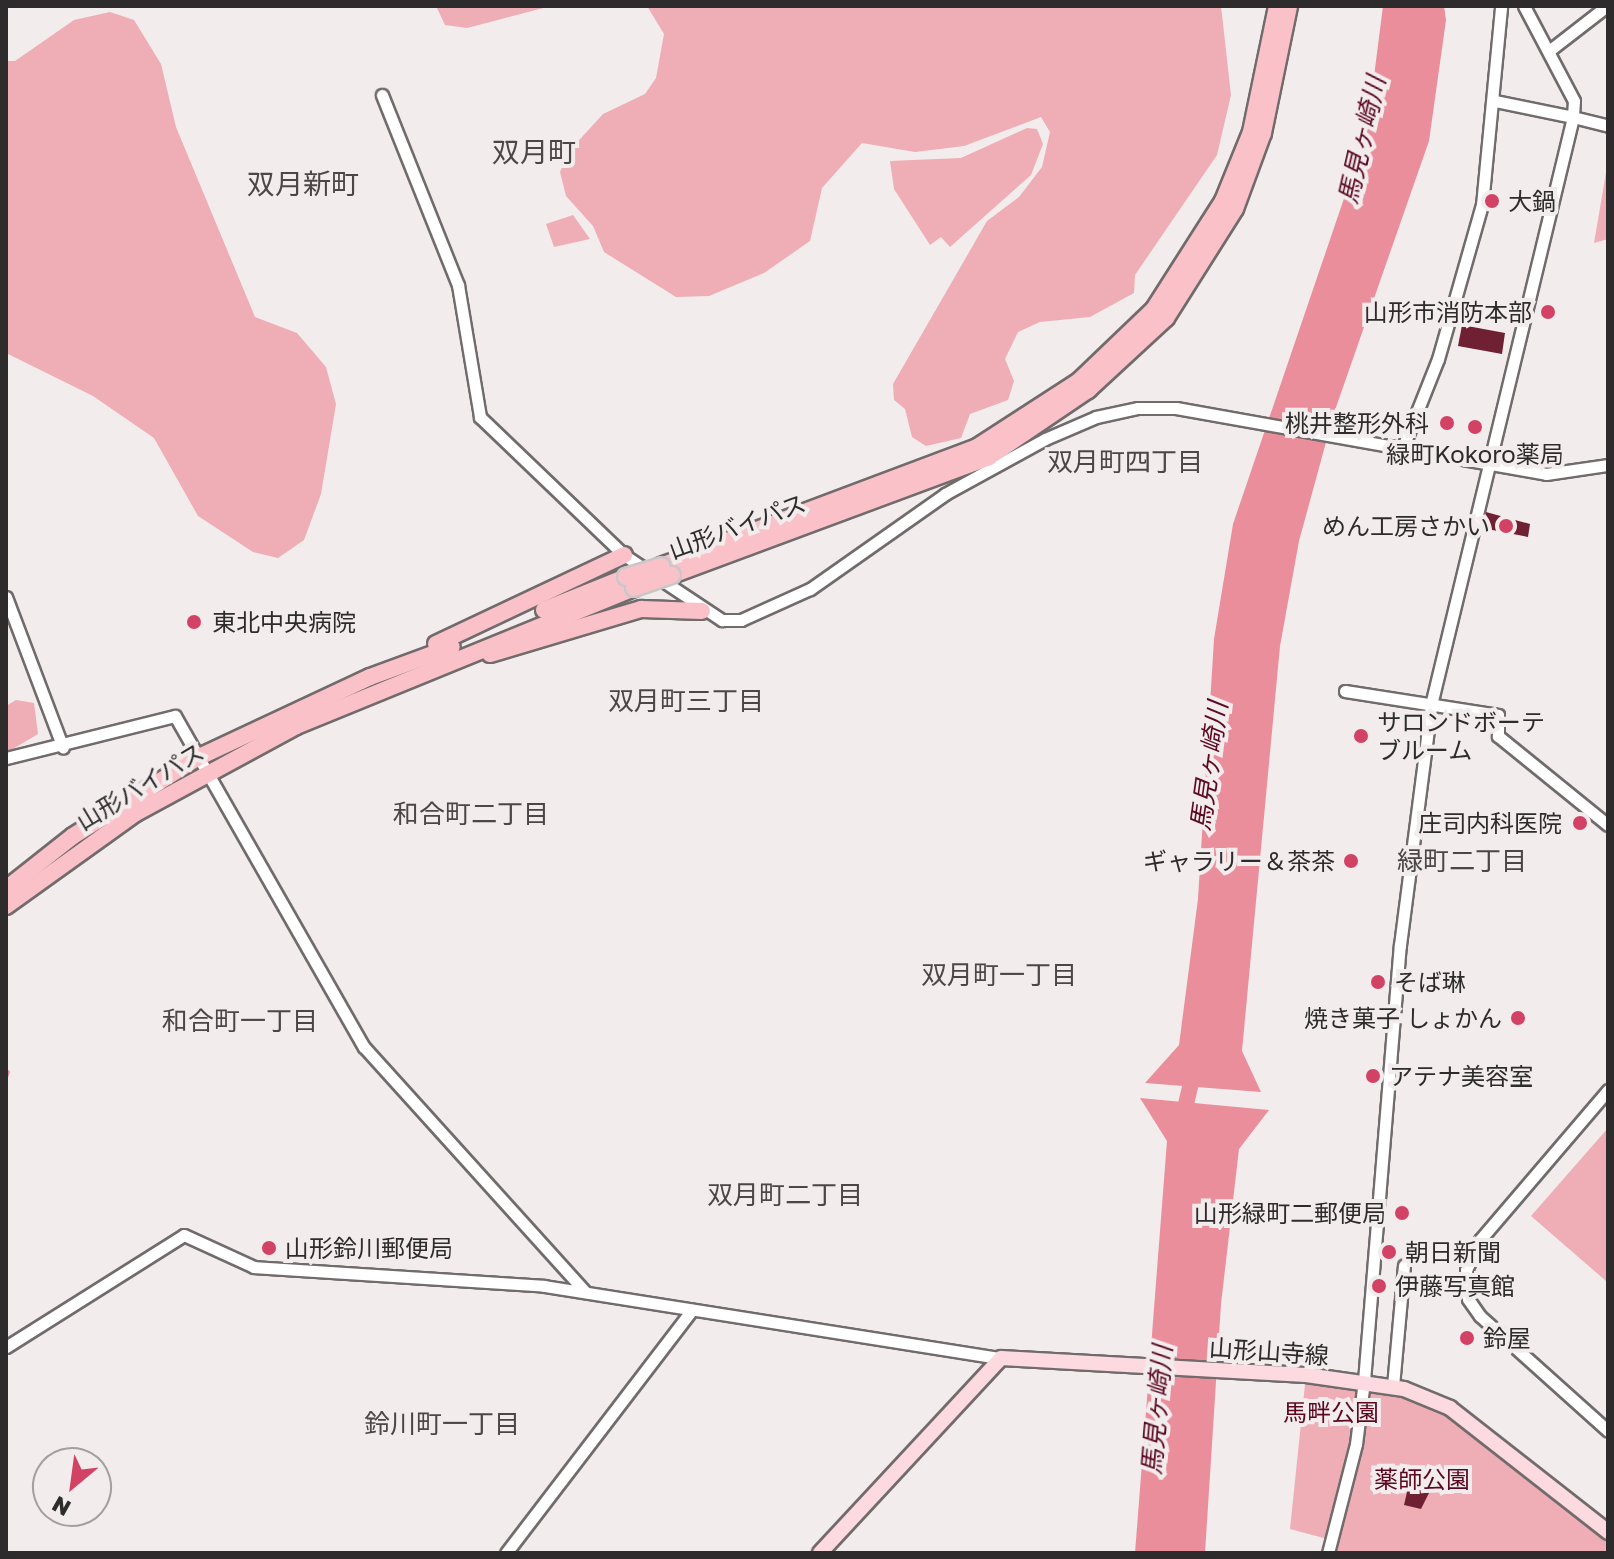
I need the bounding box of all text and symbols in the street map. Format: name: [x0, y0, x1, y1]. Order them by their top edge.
water label: 馬見ヶ崎川: [1332, 73, 1392, 207]
district label: 双月町: [492, 135, 576, 169]
district label: 双月新町: [247, 167, 359, 201]
place label: 大鍋: [1508, 187, 1556, 215]
marker: 大鍋: [1483, 192, 1501, 210]
place label: 山形市消防本部: [1364, 298, 1532, 326]
marker: 山形市消防本部: [1539, 303, 1557, 321]
place label: 桃井整形外科: [1285, 409, 1429, 437]
marker: 桃井整形外科: [1436, 412, 1458, 434]
marker: 緑町Kokoro薬局: [1466, 418, 1484, 436]
place label: 緑町Kokoro薬局: [1386, 440, 1564, 468]
district label: 双月町四丁目: [1047, 446, 1203, 478]
street label: 山形バイパス: [664, 488, 810, 564]
place label: めん工房さかい: [1322, 512, 1490, 540]
marker: めん工房さかい: [1497, 517, 1515, 535]
place label: 東北中央病院: [212, 608, 356, 636]
marker: 東北中央病院: [183, 611, 205, 633]
district label: 双月町三丁目: [608, 685, 764, 717]
water label: 馬見ヶ崎川: [1185, 699, 1233, 833]
place label: サロンドボーテ ブルーム: [1377, 708, 1545, 764]
marker: サロンドボーテ ブルーム: [1352, 727, 1370, 745]
street label: 山形バイパス: [71, 737, 209, 835]
district label: 和合町二丁目: [393, 798, 549, 830]
place label: 庄司内科医院: [1418, 809, 1562, 837]
marker: 庄司内科医院: [1569, 812, 1591, 834]
district label: 緑町二丁目: [1397, 845, 1527, 877]
place label: ギャラリー＆茶茶: [1143, 847, 1335, 875]
marker: ギャラリー＆茶茶: [1342, 852, 1360, 870]
district label: 双月町一丁目: [921, 959, 1077, 991]
place label: そば琳: [1394, 968, 1466, 996]
marker: そば琳: [1369, 973, 1387, 991]
place label: 焼き菓子 しょかん: [1304, 1004, 1502, 1032]
district label: 和合町一丁目: [162, 1005, 318, 1037]
marker: 焼き菓子 しょかん: [1509, 1009, 1527, 1027]
place label: アテナ美容室: [1389, 1062, 1533, 1090]
marker: アテナ美容室: [1364, 1067, 1382, 1085]
district label: 双月町二丁目: [707, 1179, 863, 1211]
place label: 山形緑町二郵便局: [1194, 1199, 1386, 1227]
marker: 山形緑町二郵便局: [1393, 1204, 1411, 1222]
place label: 山形鈴川郵便局: [285, 1234, 453, 1262]
place label: 朝日新聞: [1405, 1238, 1501, 1266]
marker: 山形鈴川郵便局: [260, 1239, 278, 1257]
marker: 朝日新聞: [1380, 1243, 1398, 1261]
place label: 伊藤写真館: [1395, 1272, 1515, 1300]
marker: 伊藤写真館: [1370, 1277, 1388, 1295]
place label: 鈴屋: [1483, 1324, 1531, 1352]
marker: 鈴屋: [1458, 1329, 1476, 1347]
street label: 山形山寺線: [1208, 1332, 1330, 1370]
water label: 馬見ヶ崎川: [1136, 1344, 1178, 1476]
park label: 馬畔公園: [1283, 1398, 1379, 1426]
district label: 鈴川町一丁目: [364, 1408, 520, 1440]
north arrow: [32, 1447, 112, 1527]
park label: 薬師公園: [1374, 1465, 1470, 1493]
text: N: [47, 1491, 75, 1523]

